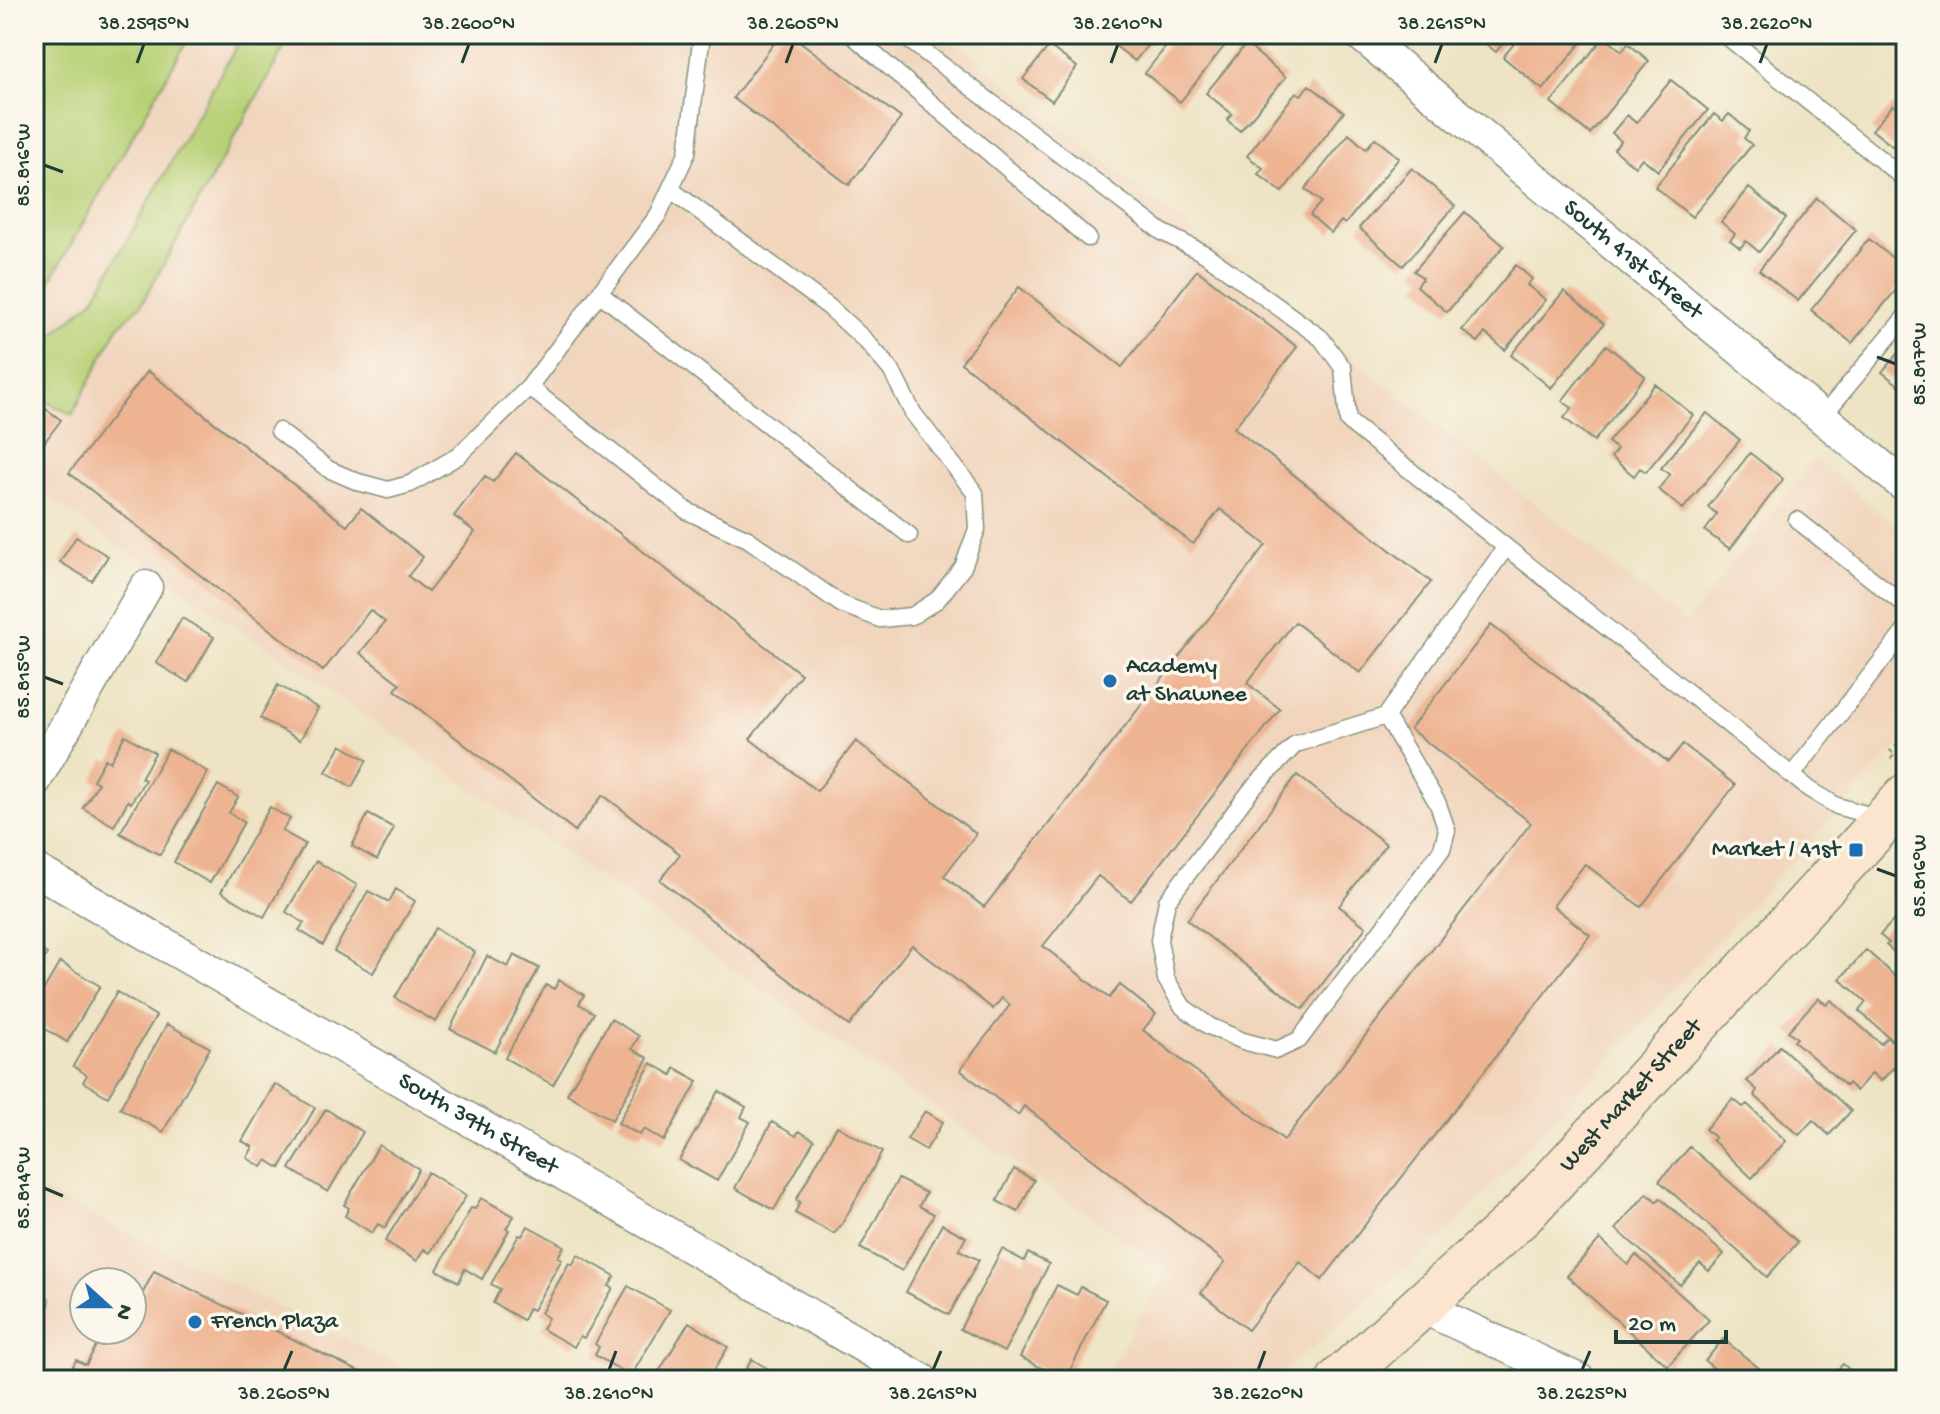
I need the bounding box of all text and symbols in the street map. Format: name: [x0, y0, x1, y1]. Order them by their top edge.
text: 38.2595°N: [98, 14, 189, 37]
text: 38.2600°N: [422, 14, 515, 37]
text: 38.2605°N: [746, 14, 839, 37]
text: 38.2610°N: [1072, 14, 1163, 37]
text: 38.2615°N: [1397, 14, 1486, 37]
text: 38.2620°N: [1721, 14, 1812, 37]
text: 85.816°W: [14, 124, 37, 206]
street label: South 41st Street: [1557, 194, 1710, 328]
text: 85.817°W: [1910, 322, 1933, 406]
text: 85.815°W: [14, 635, 37, 719]
place label: Academy at Shawnee: [1126, 653, 1248, 710]
marker: Academy at Shawnee: [1101, 672, 1119, 690]
text: 85.816°W: [1910, 835, 1933, 917]
place label: Market / 41st: [1712, 836, 1842, 865]
marker: Market / 41st: [1847, 841, 1865, 859]
street label: West Market Street: [1554, 1011, 1710, 1179]
street label: South 39th Street: [392, 1067, 565, 1183]
text: 85.814°W: [14, 1147, 37, 1229]
north arrow: [68, 1266, 148, 1346]
scale bar: [1616, 1294, 1726, 1344]
text: N: [108, 1300, 138, 1323]
place label: French Plaza: [210, 1308, 339, 1337]
text: 20 m: [1628, 1311, 1676, 1340]
marker: French Plaza: [186, 1313, 204, 1331]
text: 38.2605°N: [237, 1384, 330, 1407]
text: 38.2610°N: [563, 1384, 654, 1407]
text: 38.2615°N: [888, 1384, 977, 1407]
text: 38.2620°N: [1212, 1384, 1303, 1407]
text: 38.2625°N: [1536, 1384, 1627, 1407]

